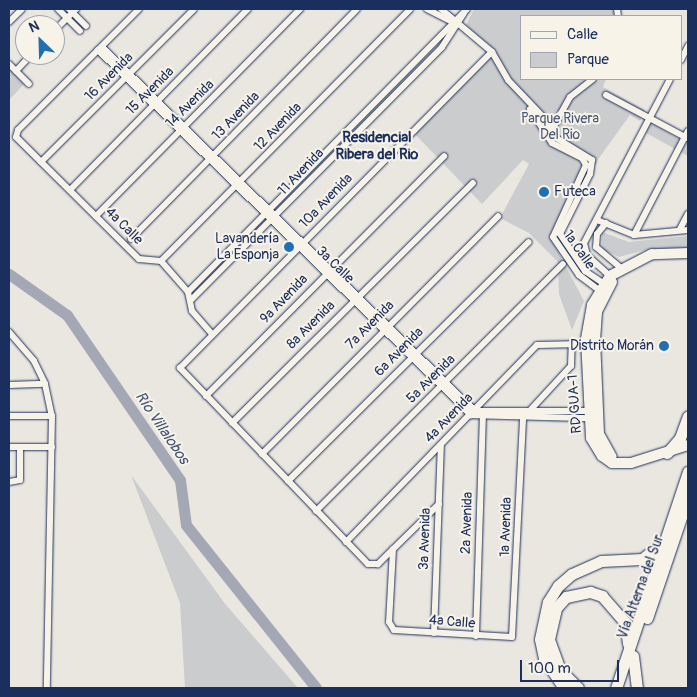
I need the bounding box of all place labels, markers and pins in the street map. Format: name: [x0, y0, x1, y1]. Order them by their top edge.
place label: Futeca: [554, 184, 596, 200]
marker: Futeca: [538, 186, 550, 198]
place label: Lavandería La Esponja: [215, 231, 279, 264]
marker: Lavandería La Esponja: [283, 241, 295, 253]
place label: Distrito Morán: [570, 338, 654, 354]
marker: Distrito Morán: [658, 340, 670, 352]

